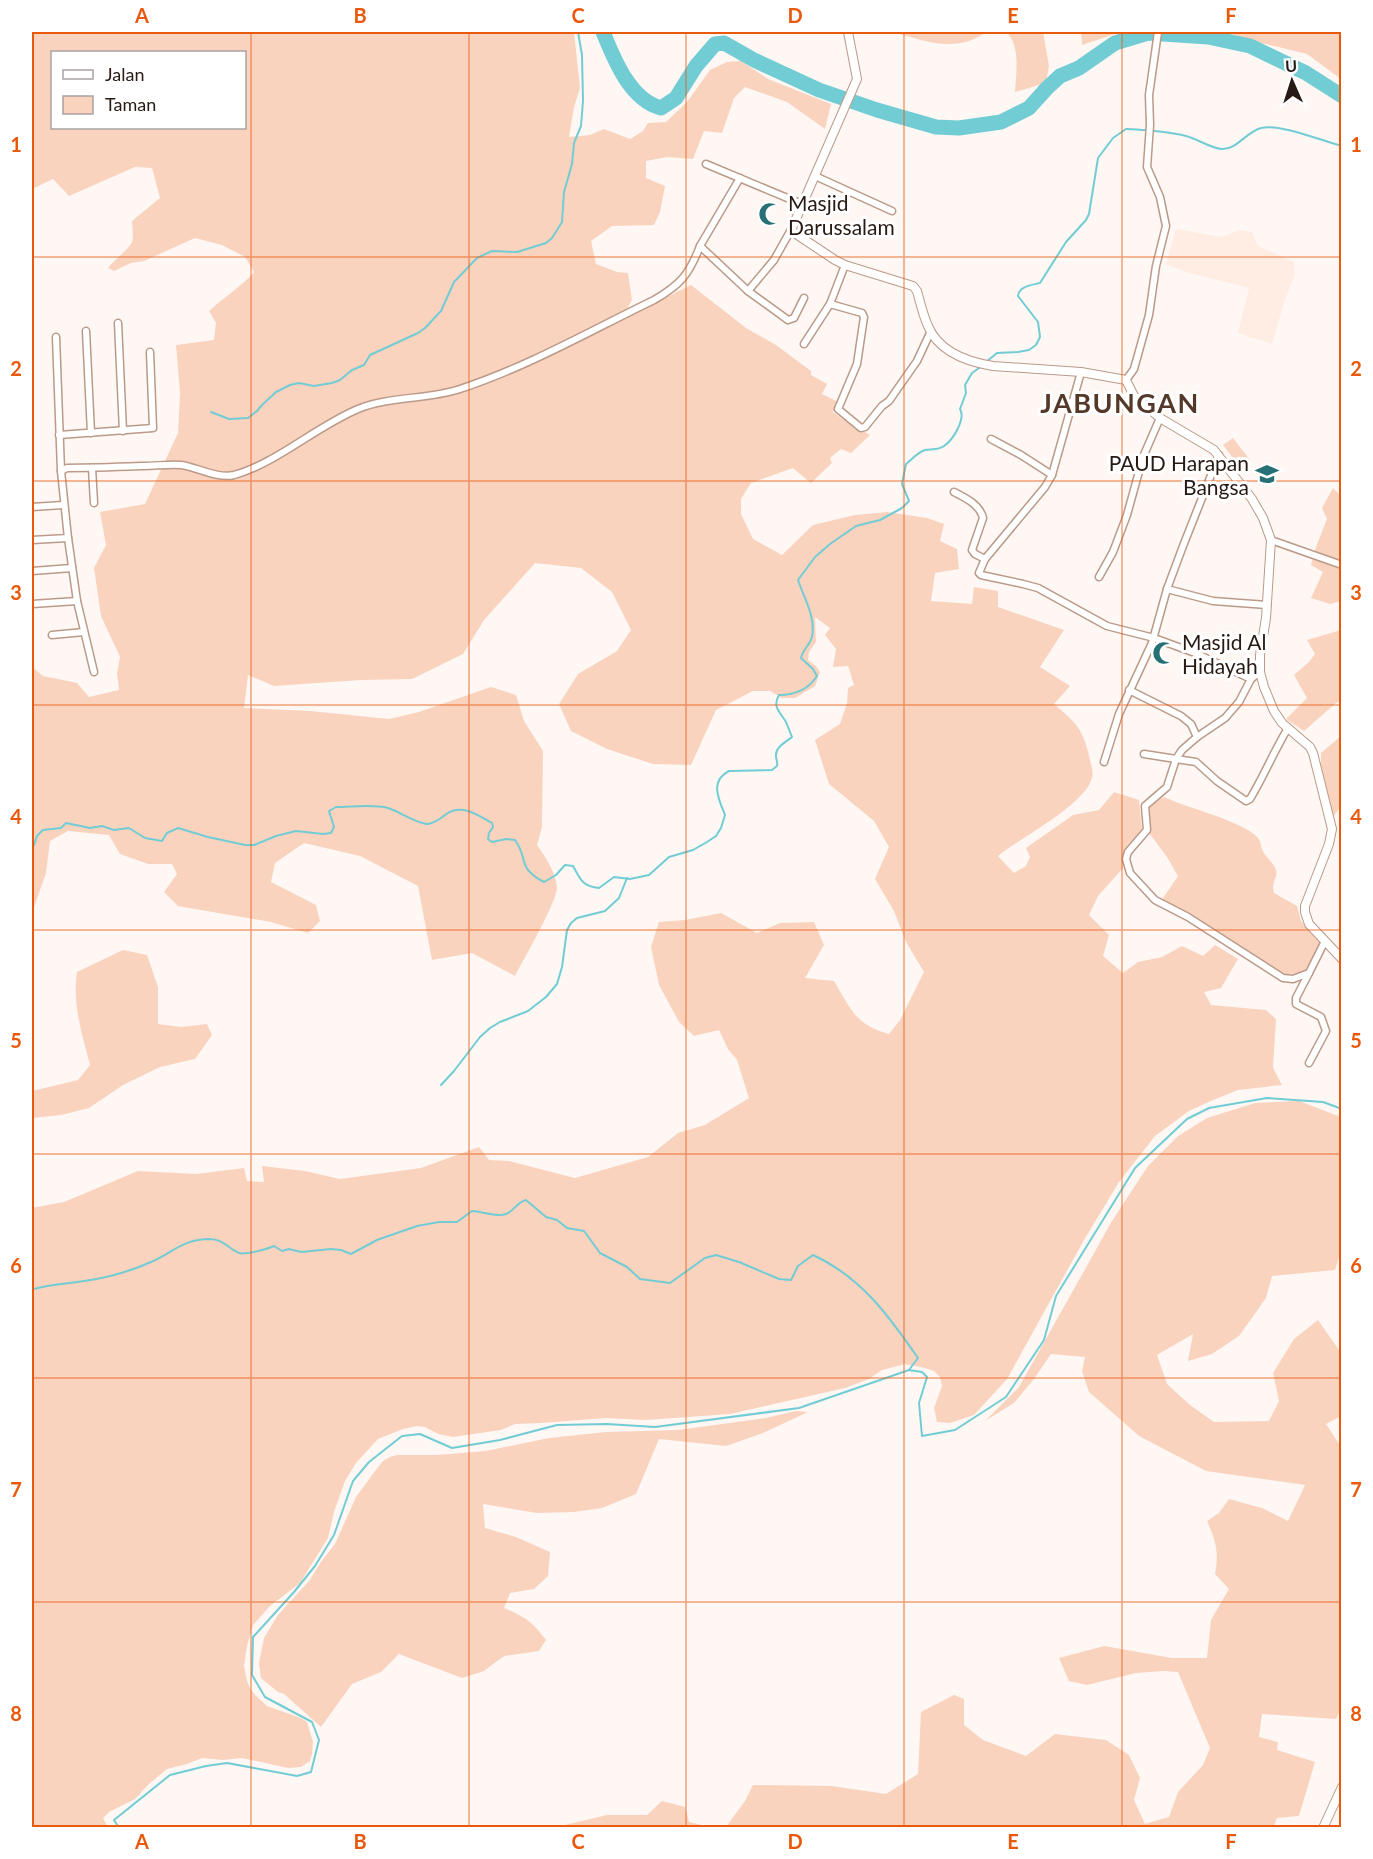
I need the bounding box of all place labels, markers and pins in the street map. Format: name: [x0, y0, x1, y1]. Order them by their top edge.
place label: Masjid Darussalam: [788, 190, 895, 239]
mosque icon: Masjid Darussalam: [757, 201, 783, 227]
place label: PAUD Harapan Bangsa: [1109, 450, 1249, 499]
school or university icon: PAUD Harapan Bangsa: [1254, 461, 1280, 487]
place label: Masjid Al Hidayah: [1182, 629, 1266, 678]
mosque icon: Masjid Al Hidayah: [1151, 640, 1177, 666]

